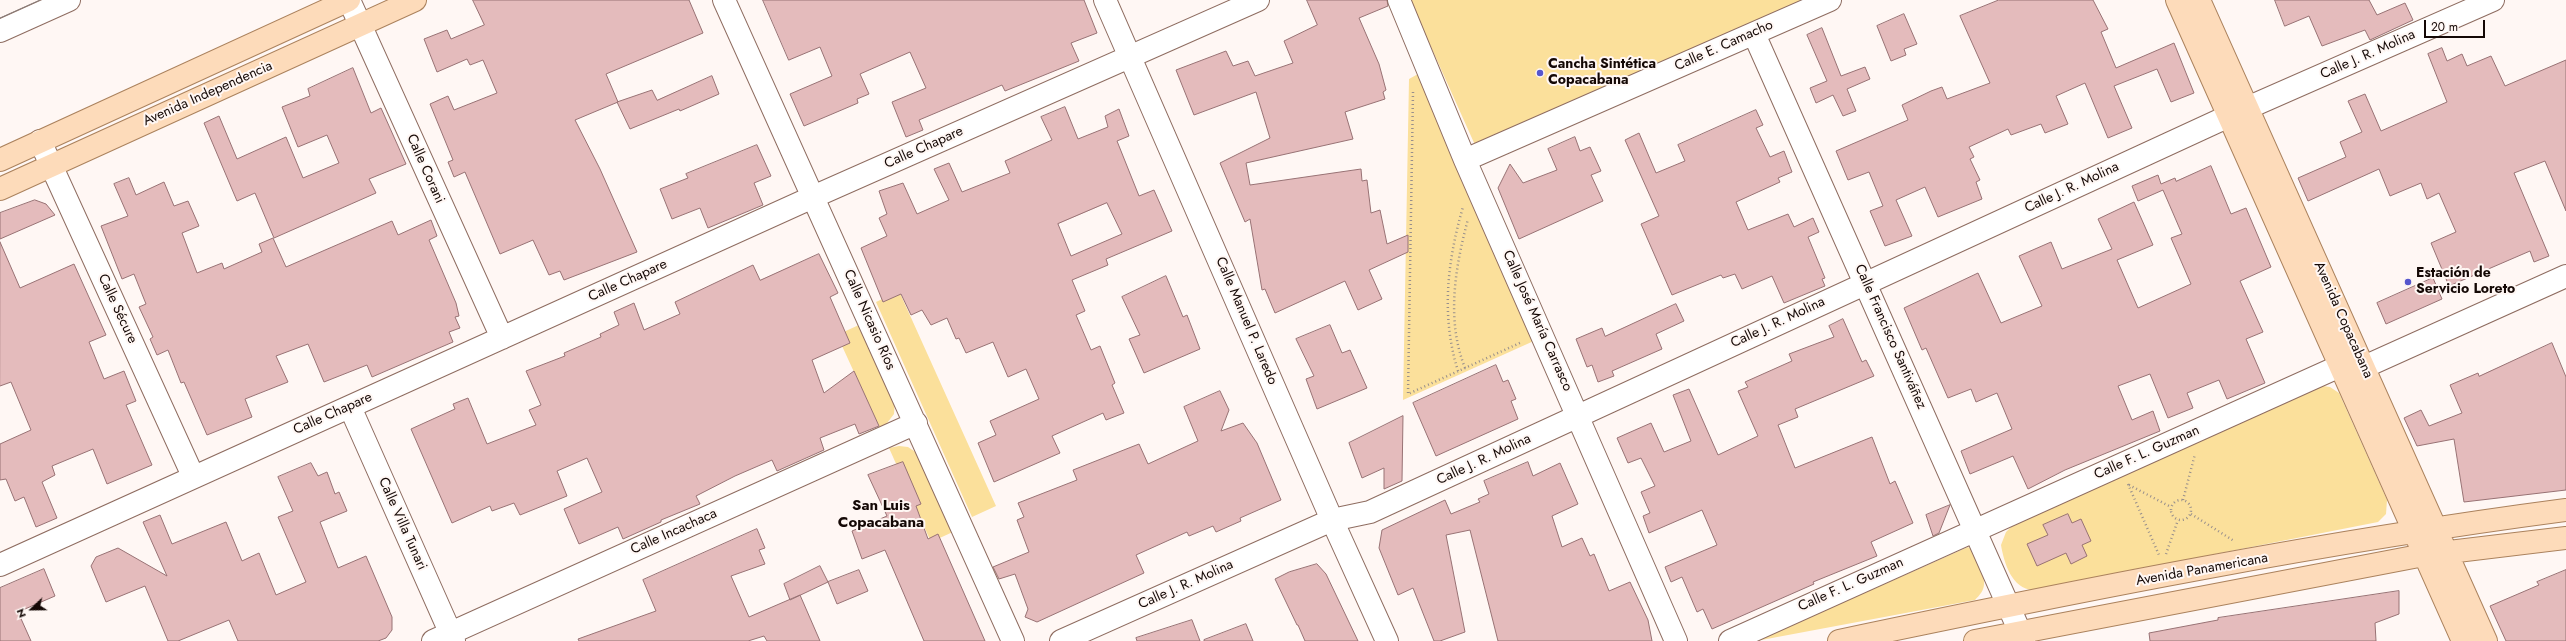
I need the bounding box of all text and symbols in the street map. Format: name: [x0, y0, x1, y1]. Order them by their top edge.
scale bar: [2426, 12, 2487, 38]
street label: Calle E. Camacho: [1672, 17, 1776, 75]
text: 20 m: [2431, 18, 2458, 36]
street label: Calle J. R. Molina: [2318, 27, 2418, 83]
place label: Cancha Sintética Copacabana: [1548, 57, 1656, 90]
street label: Avenida Independencia: [141, 58, 275, 130]
marker: Cancha Sintética Copacabana: [1535, 68, 1545, 78]
street label: Calle Chapare: [882, 123, 966, 173]
street label: Calle Corani: [402, 132, 448, 206]
street label: Calle J. R. Molina: [2022, 159, 2122, 217]
street label: Calle José María Carrasco: [1498, 248, 1576, 394]
street label: Calle Manuel P. Laredo: [1211, 255, 1281, 387]
street label: Calle Chapare: [586, 256, 670, 306]
street label: Avenida Copacabana: [2310, 259, 2376, 381]
street label: Calle Francisco Santiváñez: [1850, 262, 1930, 412]
place label: Estación de Servicio Loreto: [2416, 266, 2515, 298]
street label: Calle Nicasio Ríos: [839, 267, 899, 373]
street label: Calle Sécure: [94, 272, 140, 346]
marker: Estación de Servicio Loreto: [2403, 277, 2413, 287]
street label: Calle J. R. Molina: [1728, 294, 1828, 352]
street label: Calle Chapare: [291, 389, 375, 439]
street label: Calle F. L. Guzman: [2092, 422, 2202, 484]
street label: Calle J. R. Molina: [1434, 431, 1534, 489]
street label: Calle Villa Tunari: [374, 475, 430, 573]
district label: San Luis Copacabana: [838, 497, 924, 532]
street label: Calle Incachaca: [628, 505, 720, 559]
street label: Avenida Panamericana: [2135, 550, 2269, 590]
street label: Calle F. L. Guzman: [1796, 554, 1906, 616]
street label: Calle J. R. Molina: [1136, 557, 1236, 613]
north arrow: [12, 589, 52, 629]
text: N: [12, 606, 30, 621]

